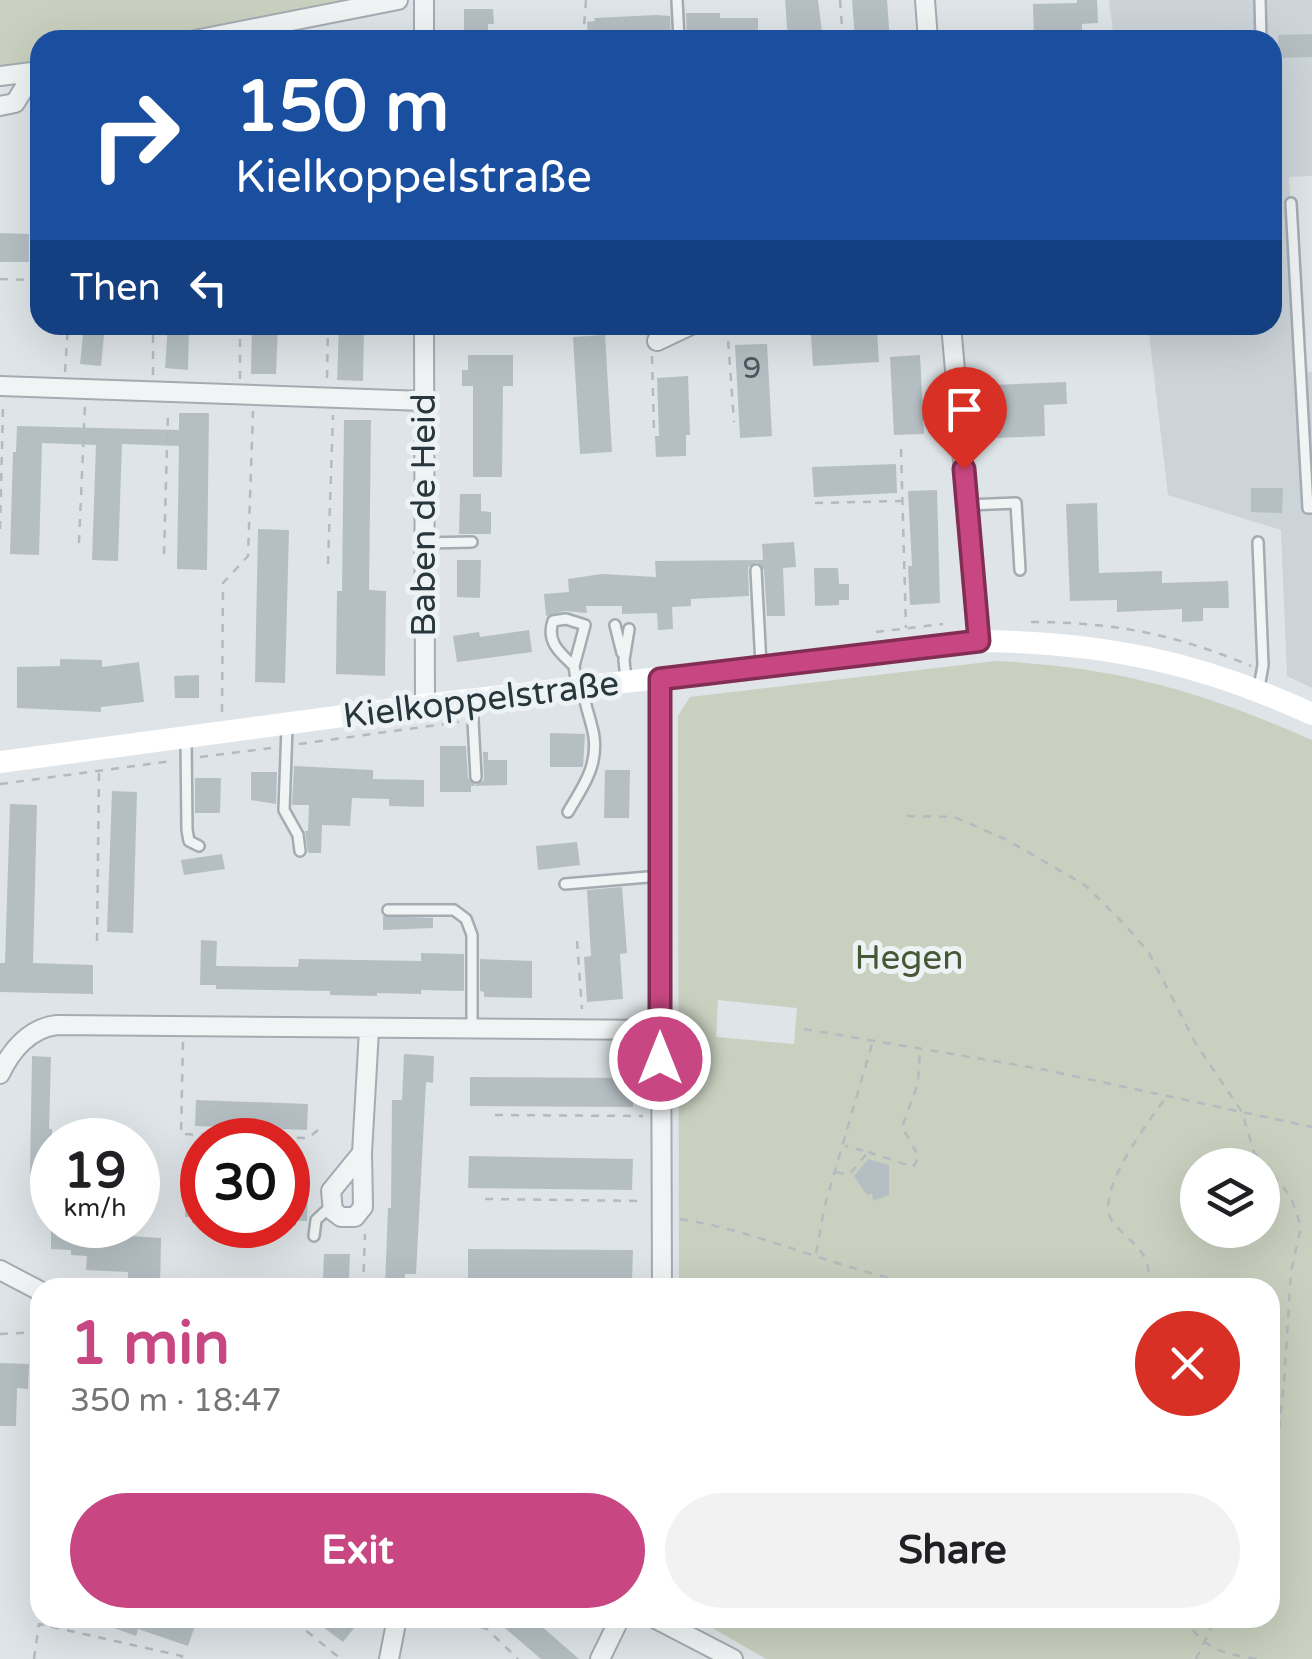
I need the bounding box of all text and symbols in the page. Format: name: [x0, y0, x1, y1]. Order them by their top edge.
text: 150 m: [235, 66, 449, 150]
icon: right: [70, 70, 200, 200]
text: Kielkoppelstraße: [235, 151, 592, 205]
icon: left: [181, 260, 236, 315]
text: Then: [70, 265, 161, 311]
house number: 9: [743, 350, 761, 387]
pin: [922, 367, 1007, 470]
icon: arrive: [937, 382, 992, 437]
street label: Baben de Heid: [403, 393, 445, 637]
street label: Kielkoppelstraße: [341, 662, 621, 738]
park label: Hegen: [855, 937, 963, 979]
position arrow: [608, 1007, 712, 1111]
speed limit sign: 30: [180, 1118, 310, 1248]
text: 19: [64, 1141, 126, 1201]
map controls: [1180, 1148, 1280, 1248]
button: layers: [1180, 1148, 1280, 1248]
text: km/h: [64, 1193, 126, 1223]
text: 1 min: [70, 1308, 230, 1380]
button: close: [1135, 1311, 1240, 1416]
text: 350 m · 18:47: [70, 1382, 282, 1420]
button: Exit: [70, 1493, 645, 1608]
button: Share: [665, 1493, 1240, 1608]

